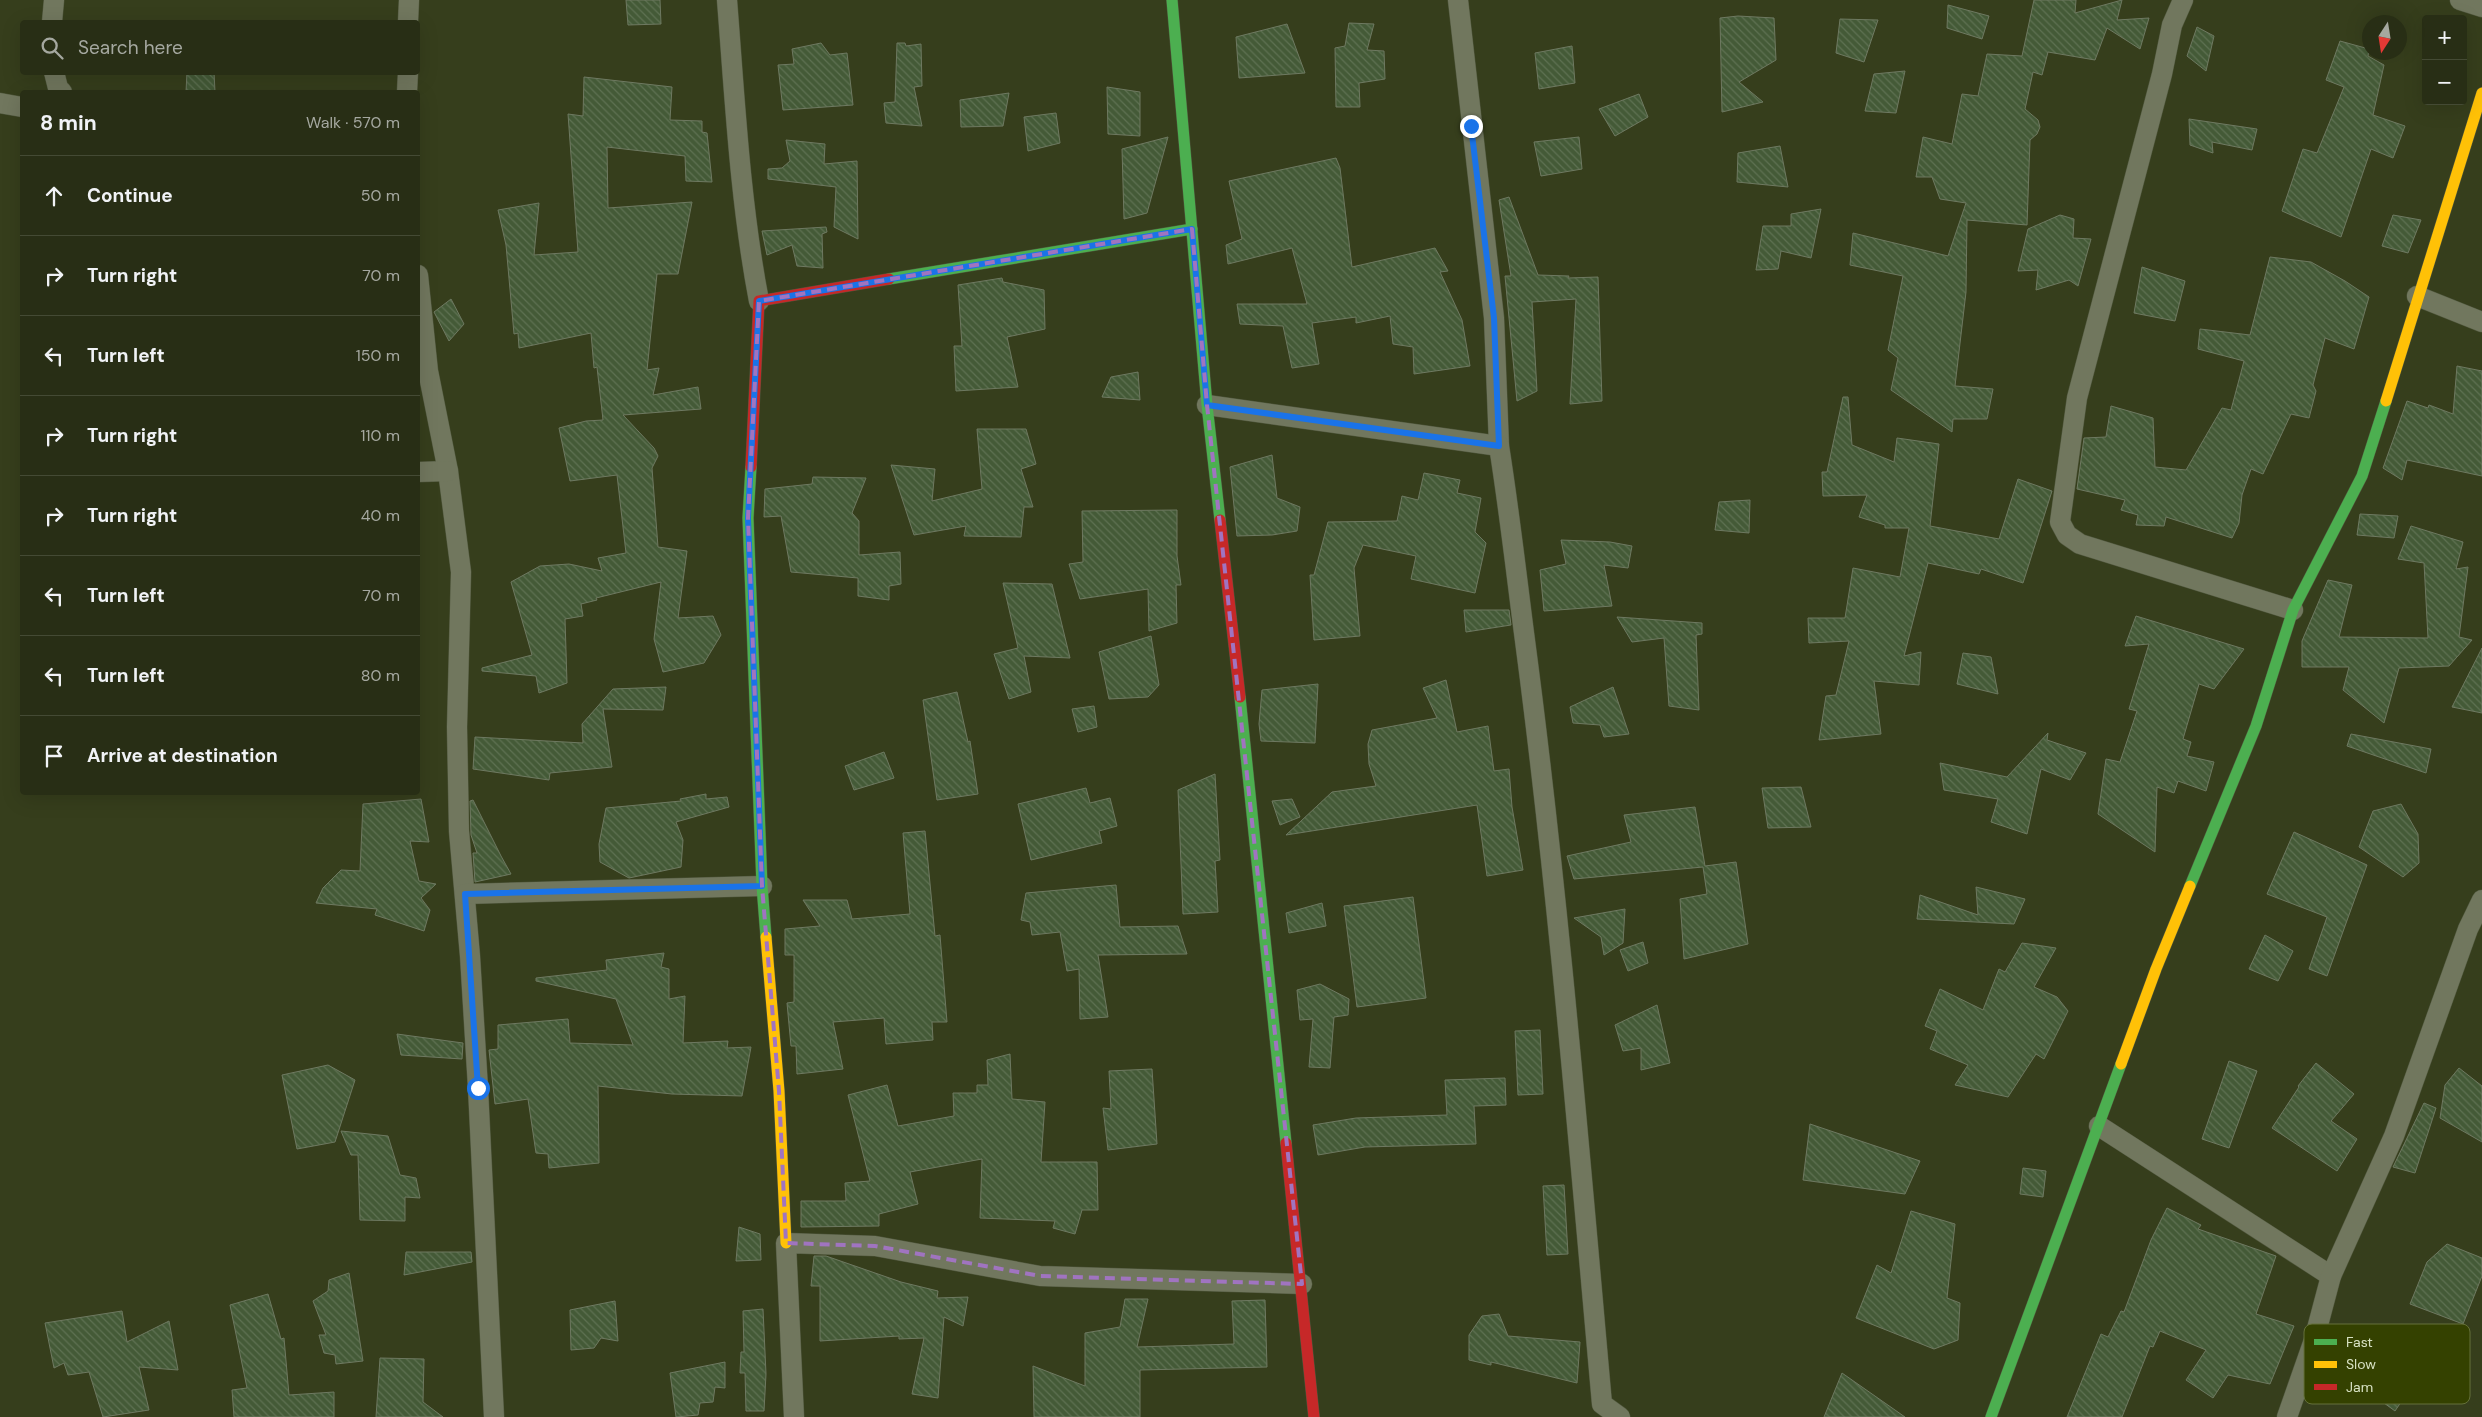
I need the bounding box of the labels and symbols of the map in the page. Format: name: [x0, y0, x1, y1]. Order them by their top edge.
north arrow: [2362, 15, 2407, 60]
route end: [1460, 115, 1483, 138]
route start: [467, 1077, 490, 1100]
legend: [2304, 1324, 2470, 1404]
text: Fast: [2346, 1333, 2373, 1351]
text: Slow: [2346, 1355, 2376, 1373]
text: Jam: [2346, 1378, 2373, 1396]

